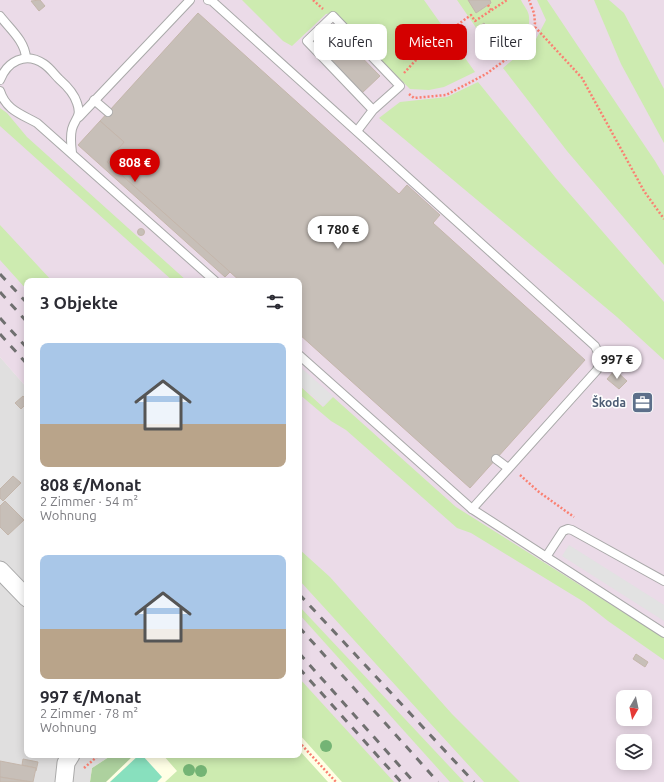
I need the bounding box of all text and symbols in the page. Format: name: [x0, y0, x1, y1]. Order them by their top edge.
chip: Kaufen: [314, 24, 387, 60]
chip: Mieten: [395, 24, 467, 60]
chip: Filter: [475, 24, 536, 60]
pin: 808 €: [107, 149, 163, 183]
text: 808 €: [119, 155, 151, 169]
pin: 1 780 €: [301, 216, 375, 250]
text: 1 780 €: [317, 222, 359, 236]
icon: filters: [264, 291, 286, 313]
text: 3 Objekte: [40, 293, 118, 312]
pin: 997 €: [589, 346, 645, 380]
text: 997 €: [601, 352, 633, 366]
icon: home: [127, 369, 199, 441]
office icon: Škoda: [629, 389, 655, 415]
place label: Škoda: [592, 394, 626, 409]
text: 808 €/Monat: [40, 475, 141, 494]
text: 2 Zimmer · 54 m²: [40, 494, 138, 508]
text: Wohnung: [40, 508, 97, 522]
icon: home: [127, 581, 199, 653]
text: 997 €/Monat: [40, 687, 141, 706]
north arrow: [616, 690, 652, 726]
map controls: [616, 690, 652, 770]
text: 2 Zimmer · 78 m²: [40, 706, 138, 720]
text: Wohnung: [40, 720, 97, 734]
button: layers: [616, 734, 652, 770]

